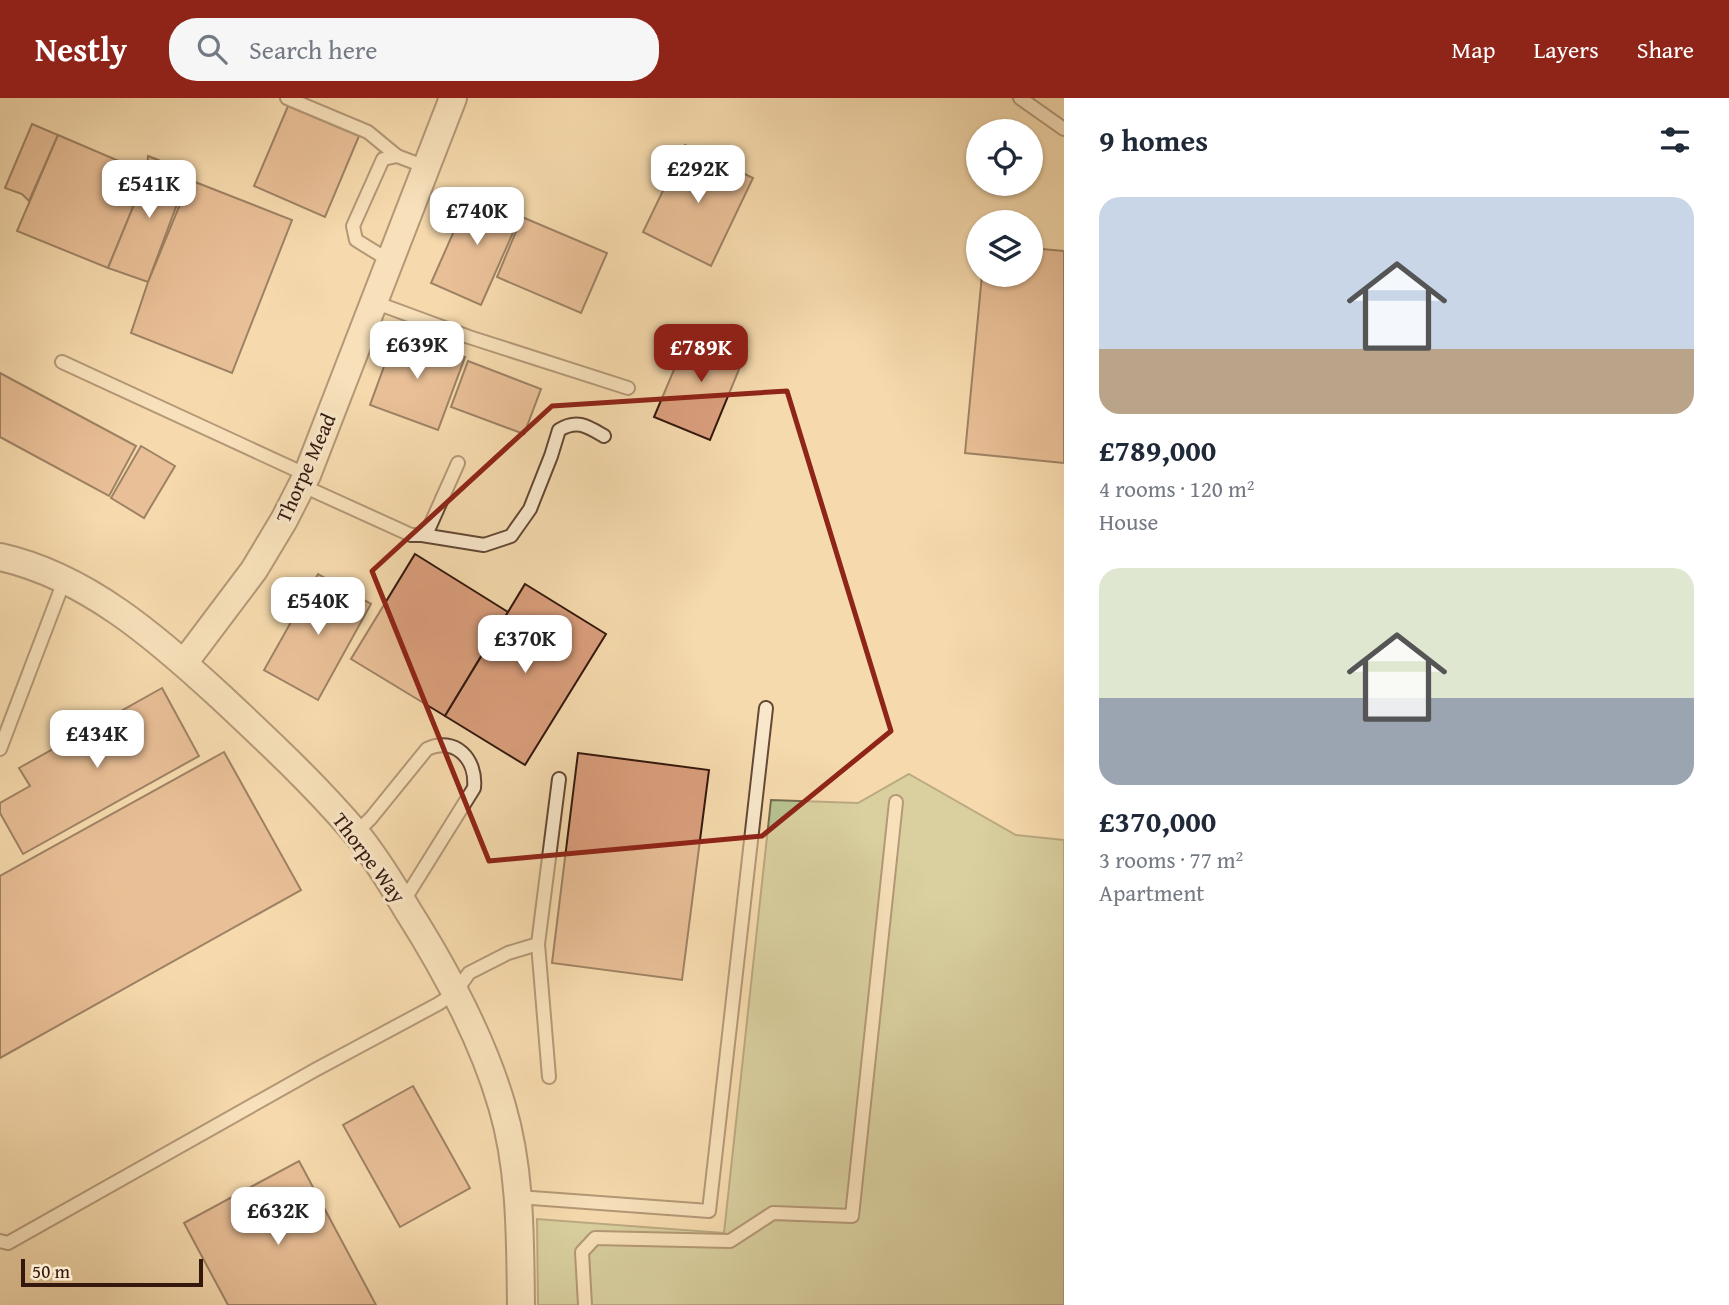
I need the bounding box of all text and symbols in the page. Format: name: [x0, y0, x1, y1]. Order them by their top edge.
search box: [169, 18, 659, 81]
text: Nestly: [35, 25, 127, 73]
icon: search: [193, 30, 231, 68]
text: Search here: [249, 30, 377, 69]
text: Map: [1452, 32, 1495, 67]
text: Layers: [1533, 32, 1599, 67]
text: Share: [1637, 32, 1694, 67]
text: 9 homes: [1099, 118, 1208, 162]
map controls: [966, 119, 1043, 287]
button: locate: [966, 119, 1043, 196]
icon: filters: [1656, 121, 1694, 159]
pin: £292K: [649, 146, 747, 205]
text: £292K: [667, 151, 729, 184]
pin: £541K: [100, 160, 198, 220]
text: £541K: [118, 166, 180, 199]
pin: £740K: [428, 188, 526, 247]
text: £740K: [446, 193, 508, 226]
button: layers: [966, 210, 1043, 287]
icon: home: [1334, 243, 1460, 369]
pin: £639K: [368, 322, 466, 381]
pin: £789K: [652, 324, 750, 384]
text: £639K: [386, 327, 448, 360]
text: £789K: [670, 330, 732, 363]
street label: Thorpe Mead: [268, 407, 344, 528]
text: £789,000: [1099, 428, 1216, 472]
text: 4 rooms · 120 m²: [1099, 472, 1254, 505]
text: House: [1099, 505, 1158, 538]
pin: £540K: [269, 578, 367, 637]
text: £540K: [287, 583, 349, 616]
icon: home: [1334, 614, 1460, 740]
pin: £370K: [476, 616, 574, 675]
text: £370K: [494, 621, 556, 654]
pin: £434K: [48, 710, 146, 770]
text: £434K: [66, 716, 128, 749]
text: £370,000: [1099, 799, 1216, 843]
street label: Thorpe Way: [325, 806, 414, 910]
text: 3 rooms · 77 m²: [1099, 843, 1243, 876]
text: Apartment: [1099, 876, 1204, 909]
pin: £632K: [229, 1188, 327, 1247]
text: £632K: [247, 1193, 309, 1226]
scale bar: [21, 1256, 203, 1288]
text: 50 m: [32, 1257, 70, 1285]

